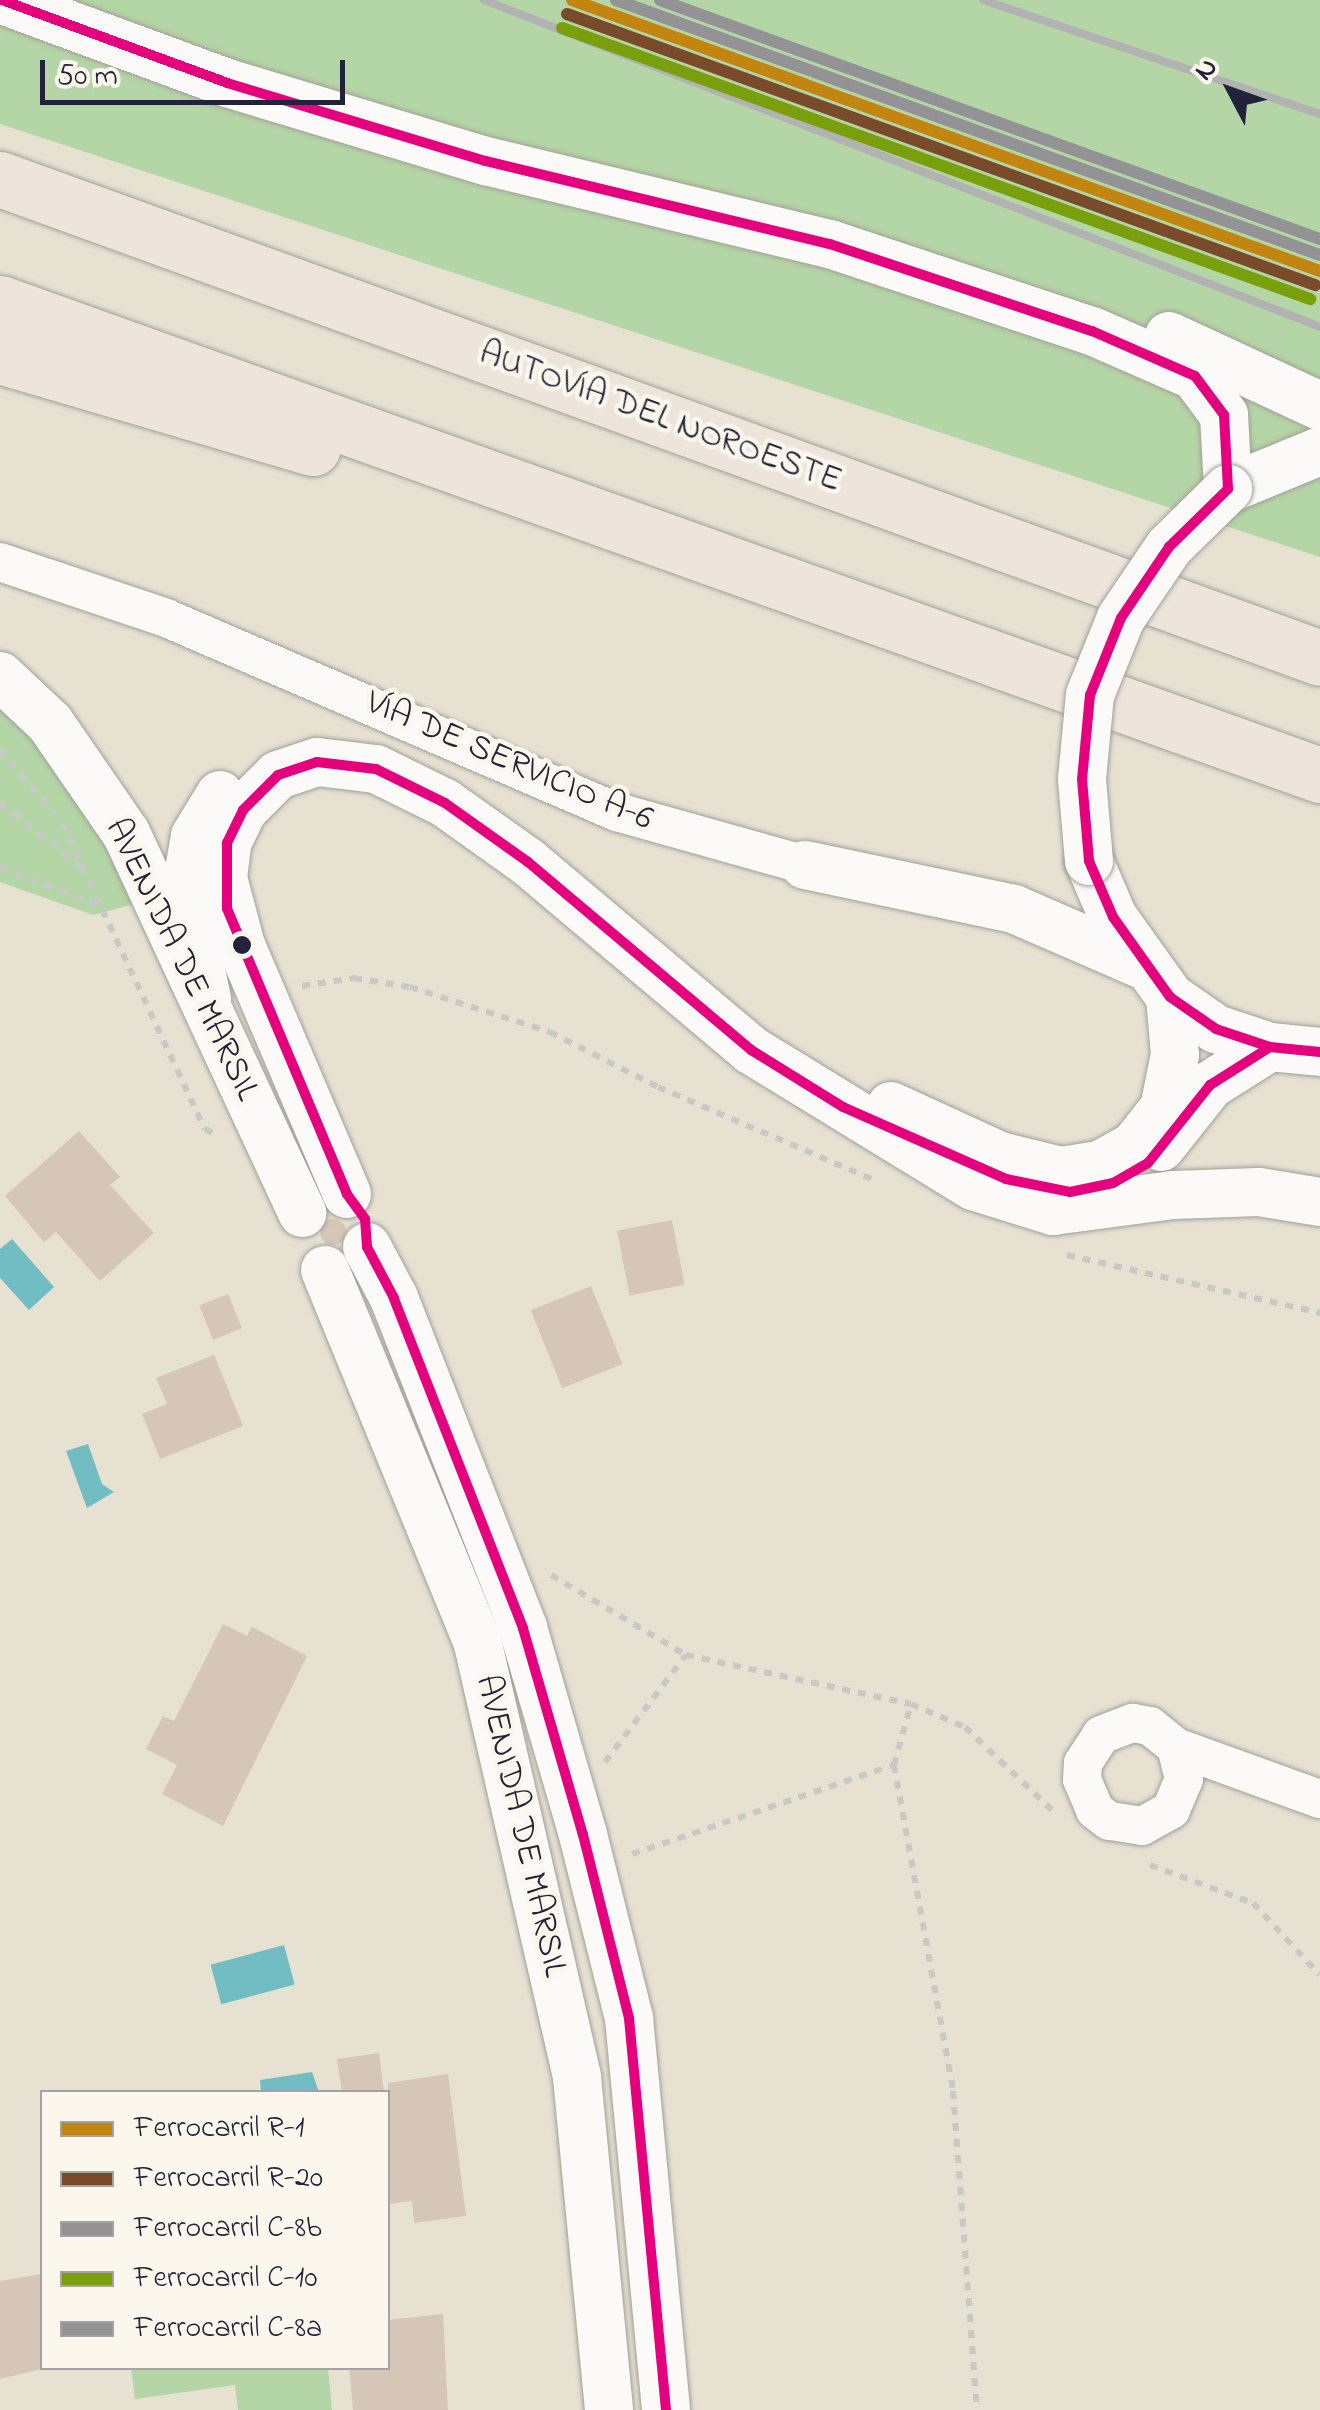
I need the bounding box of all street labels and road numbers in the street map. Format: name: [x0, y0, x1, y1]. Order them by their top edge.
street label: AUTOVÍA DEL NOROESTE: [473, 333, 847, 503]
street label: VÍA DE SERVICIO A-6: [359, 683, 659, 841]
street label: AVENIDA DE MARSIL: [95, 812, 267, 1108]
street label: AVENIDA DE MARSIL: [465, 1671, 575, 1981]

